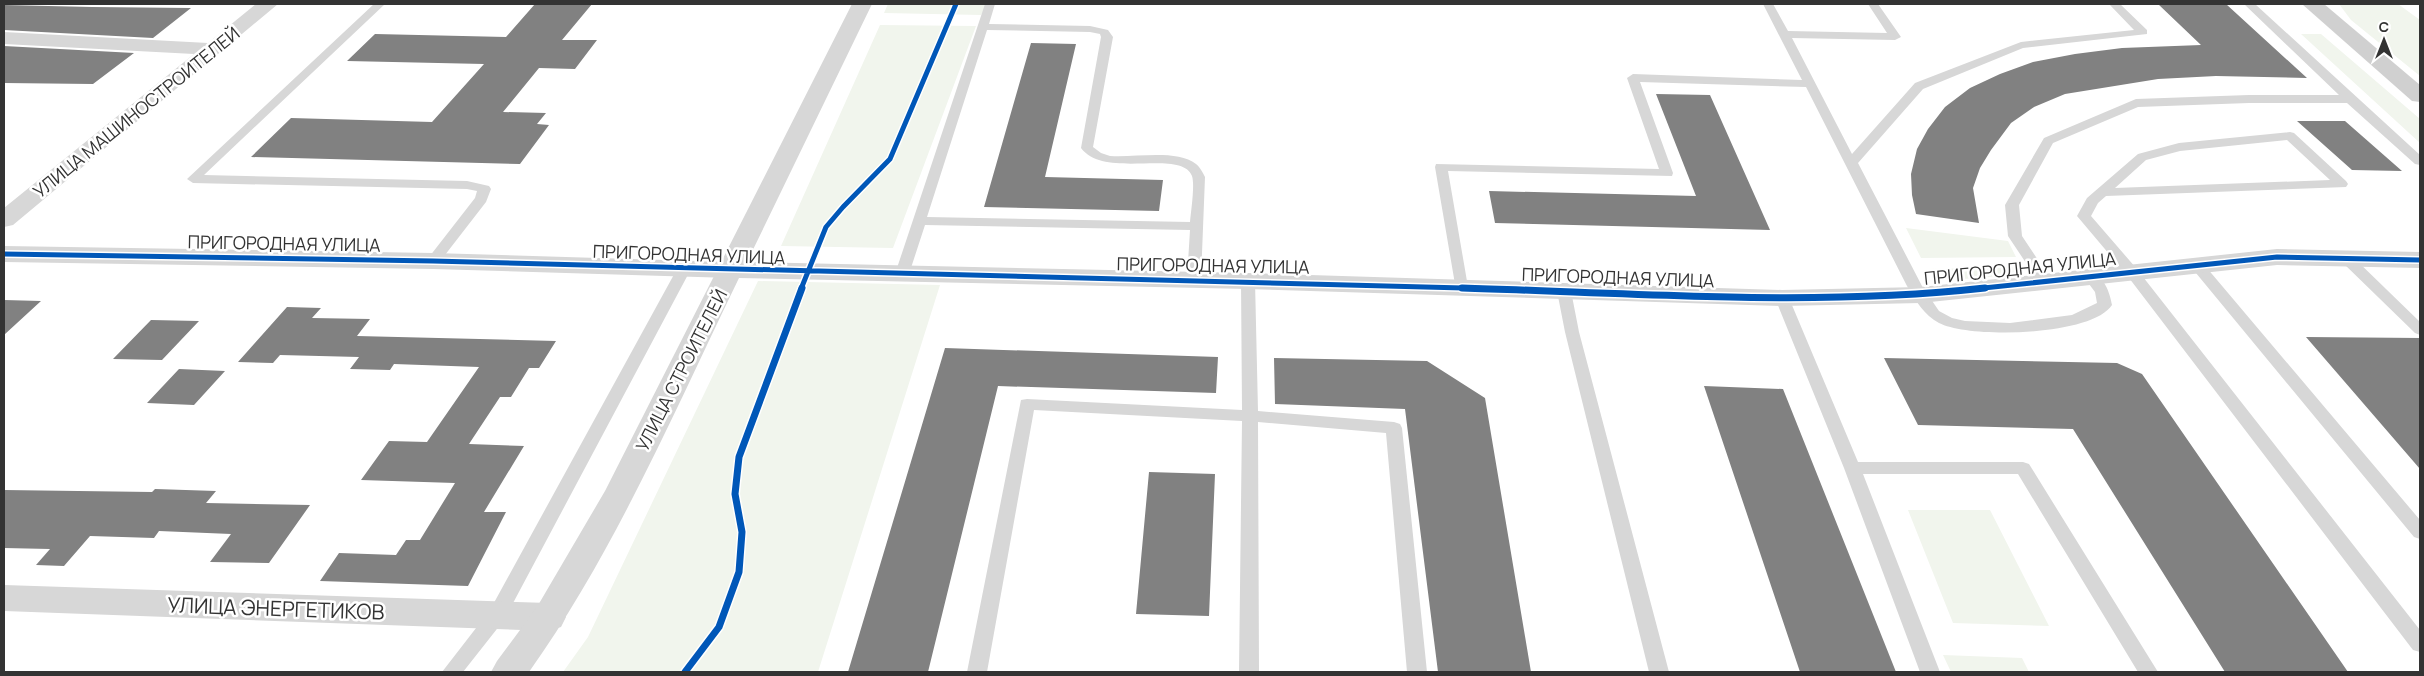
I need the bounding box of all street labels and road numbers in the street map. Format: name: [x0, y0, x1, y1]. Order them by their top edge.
street label: УЛИЦА МАШИНОСТРОИТЕЛЕЙ: [28, 21, 244, 203]
street label: ПРИГОРОДНАЯ УЛИЦА: [187, 229, 381, 257]
street label: ПРИГОРОДНАЯ УЛИЦА: [592, 239, 786, 269]
street label: ПРИГОРОДНАЯ УЛИЦА: [1923, 246, 2118, 290]
street label: ПРИГОРОДНАЯ УЛИЦА: [1116, 251, 1310, 279]
street label: ПРИГОРОДНАЯ УЛИЦА: [1521, 262, 1715, 292]
street label: УЛИЦА СТРОИТЕЛЕЙ: [630, 285, 732, 455]
street label: УЛИЦА ЭНЕРГЕТИКОВ: [167, 590, 385, 626]

